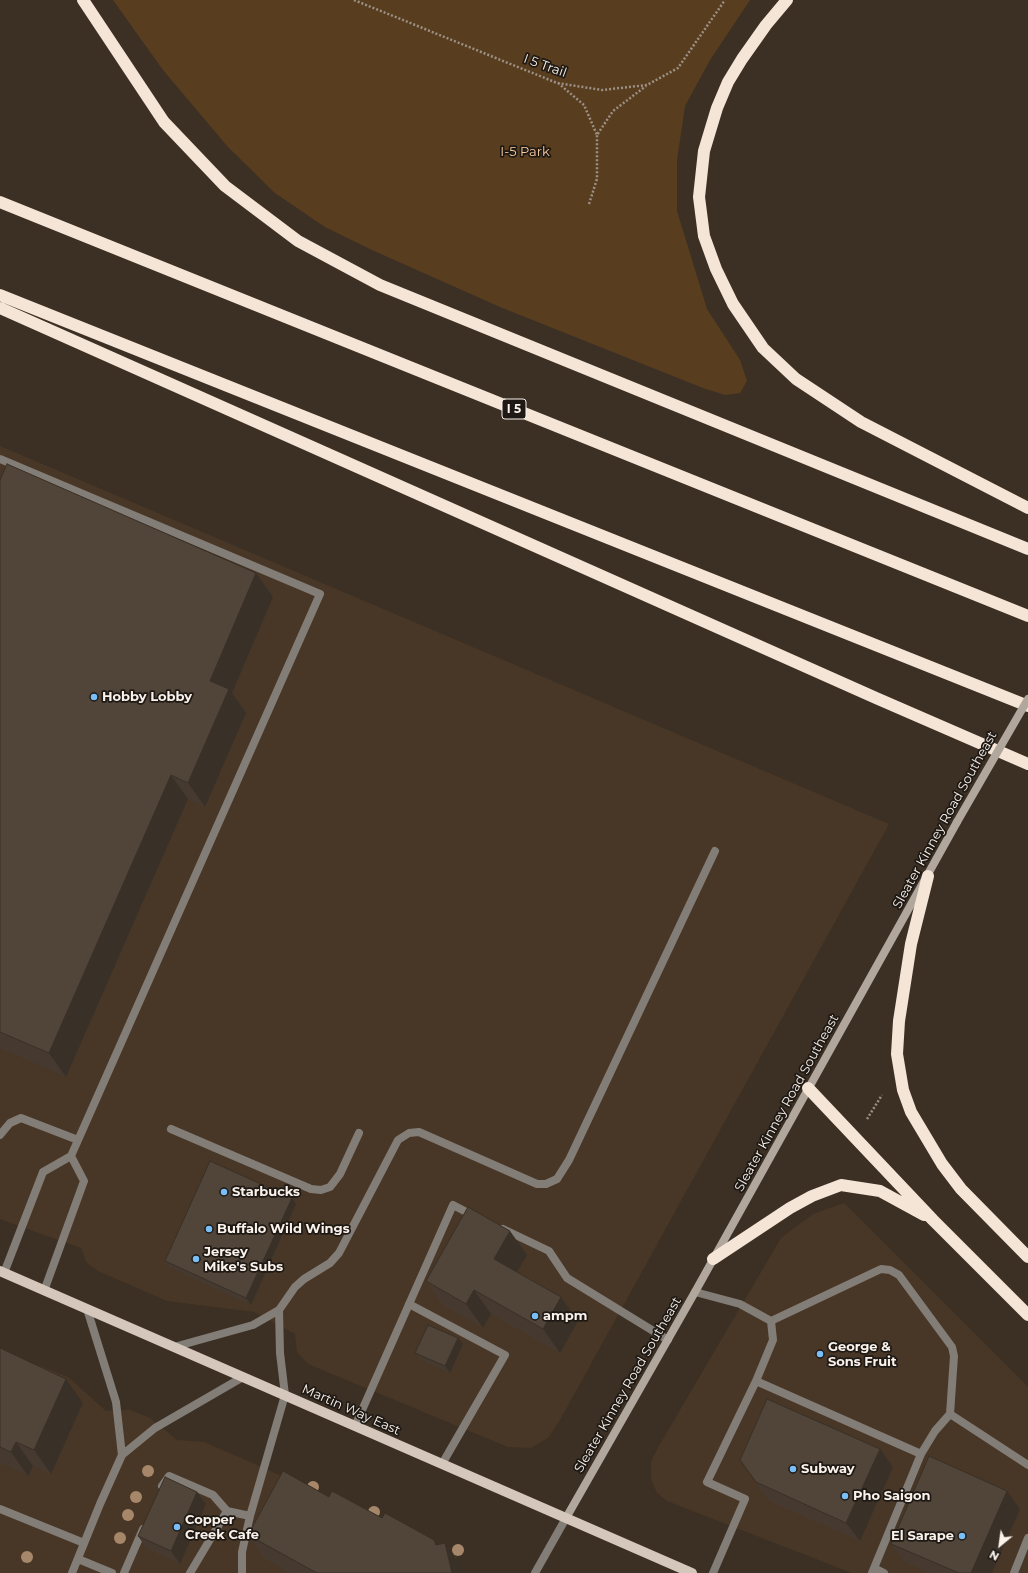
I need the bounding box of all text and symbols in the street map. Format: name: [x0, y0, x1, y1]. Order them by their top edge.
street label: I 5 Trail: [521, 51, 569, 81]
park label: I-5 Park: [500, 144, 550, 160]
road number: I 5: [502, 399, 526, 419]
place label: Hobby Lobby: [102, 689, 192, 705]
marker: Hobby Lobby: [89, 692, 99, 702]
street label: Sleater Kinney Road Southeast: [890, 729, 1000, 911]
street label: Sleater Kinney Road Southeast: [732, 1012, 842, 1194]
place label: Starbucks: [232, 1184, 300, 1200]
marker: Starbucks: [219, 1187, 229, 1197]
place label: Buffalo Wild Wings: [217, 1221, 350, 1237]
marker: Buffalo Wild Wings: [204, 1224, 214, 1234]
place label: Jersey Mike's Subs: [204, 1244, 283, 1275]
marker: Jersey Mike's Subs: [191, 1254, 201, 1264]
street label: Sleater Kinney Road Southeast: [571, 1294, 685, 1476]
place label: ampm: [543, 1308, 587, 1324]
marker: ampm: [530, 1311, 540, 1321]
place label: George & Sons Fruit: [828, 1339, 897, 1370]
marker: George & Sons Fruit: [815, 1349, 825, 1359]
street label: Martin Way East: [299, 1381, 403, 1439]
place label: Subway: [801, 1461, 855, 1477]
marker: Subway: [788, 1464, 798, 1474]
place label: Pho Saigon: [853, 1488, 931, 1504]
marker: Pho Saigon: [840, 1491, 850, 1501]
place label: Copper Creek Cafe: [185, 1512, 259, 1543]
marker: Copper Creek Cafe: [172, 1522, 182, 1532]
north arrow: [980, 1525, 1020, 1565]
place label: El Sarape: [891, 1528, 954, 1544]
marker: El Sarape: [957, 1531, 967, 1541]
text: N: [987, 1547, 1001, 1564]

